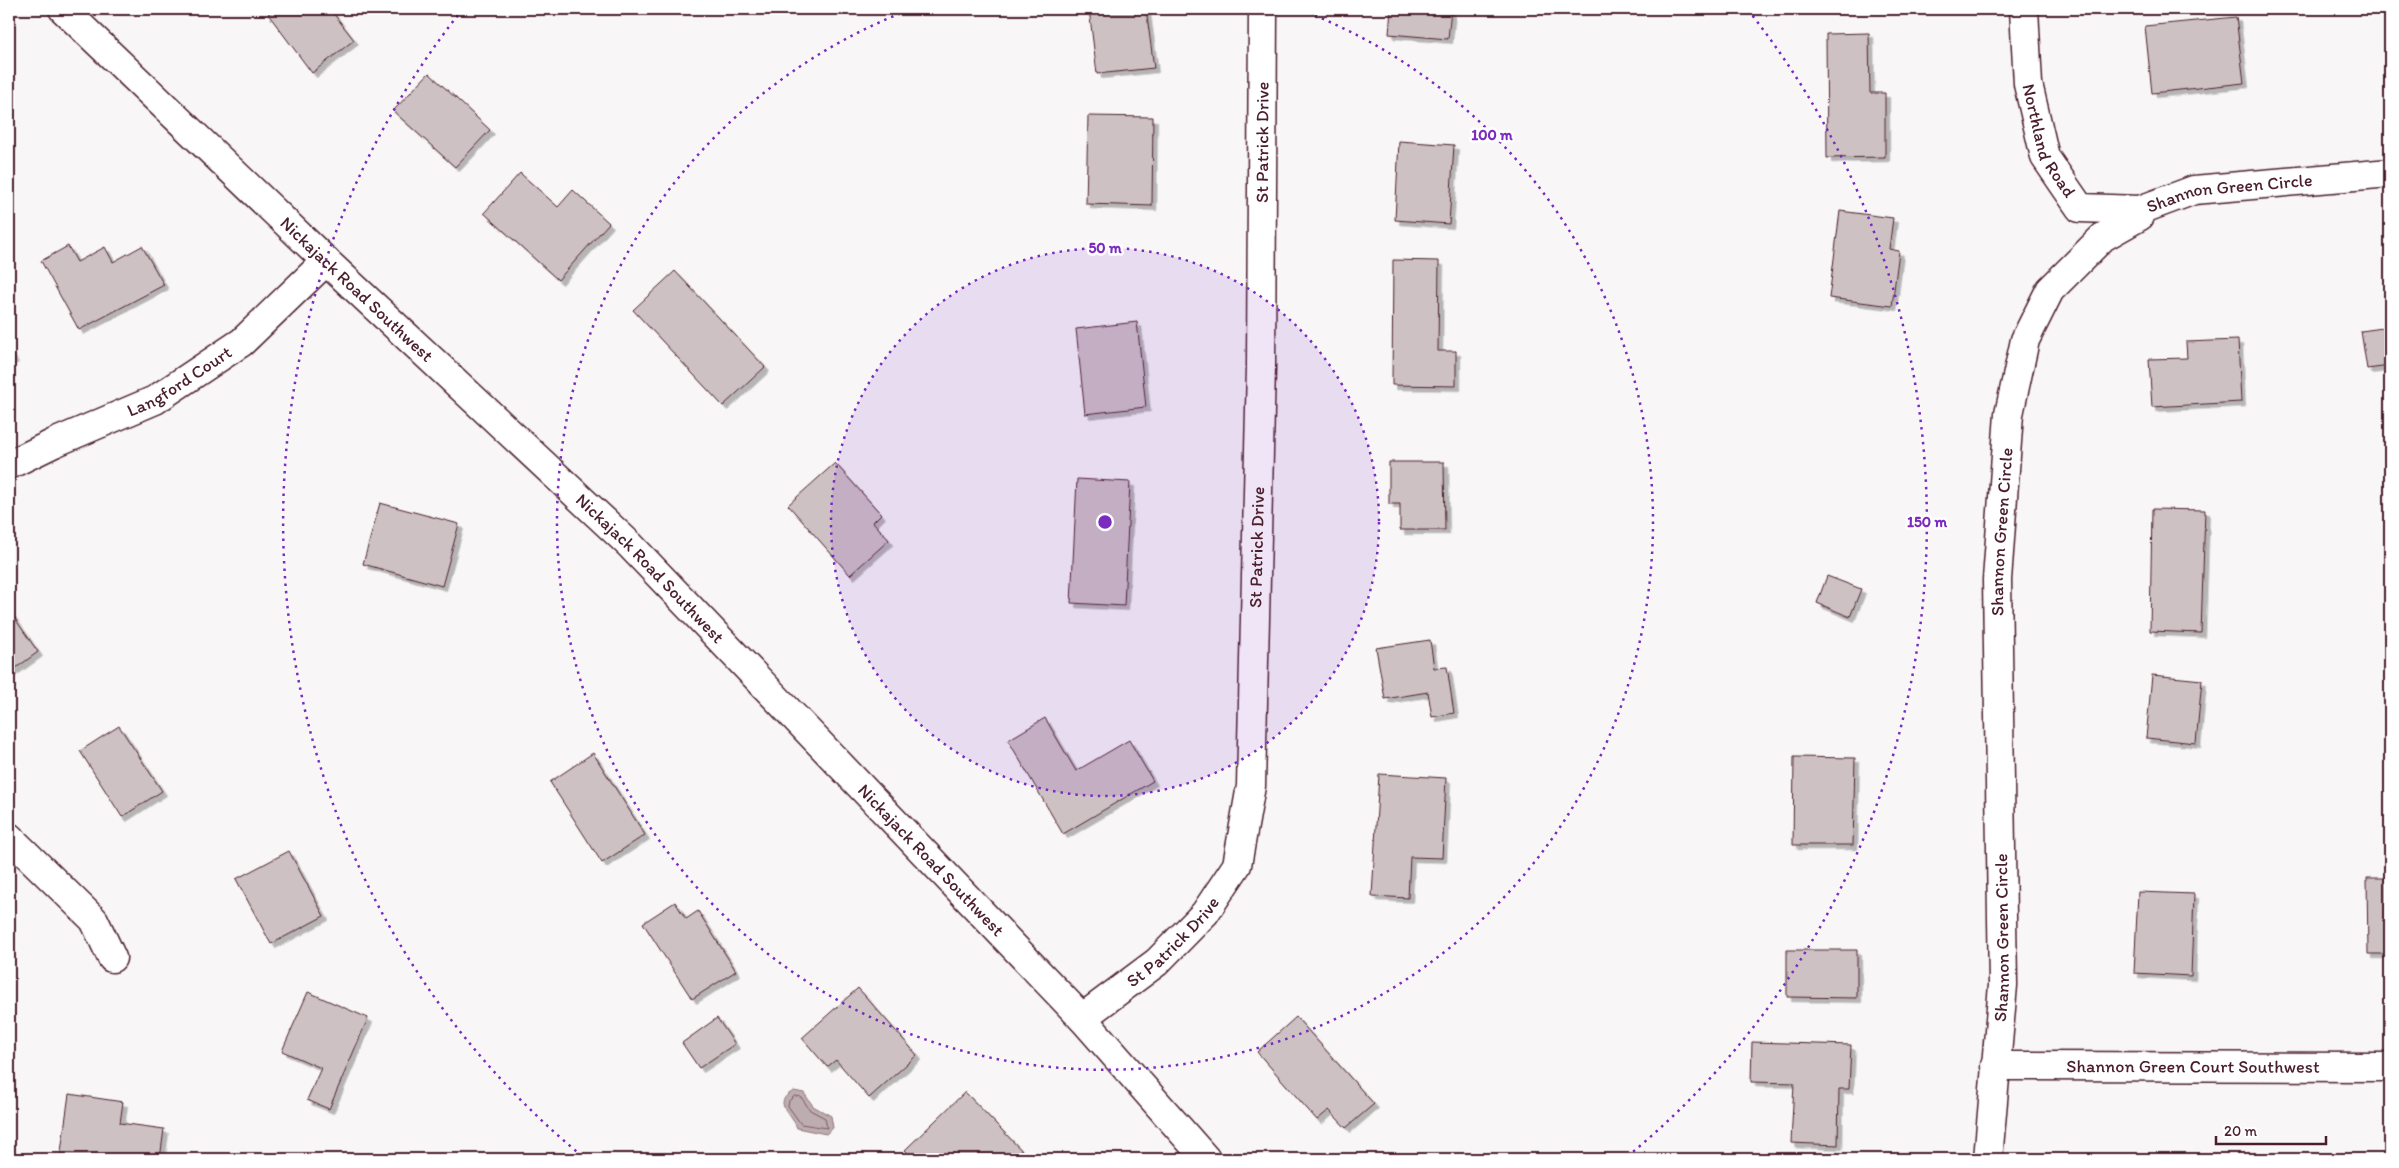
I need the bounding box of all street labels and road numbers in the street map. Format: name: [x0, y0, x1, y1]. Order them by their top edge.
street label: St Patrick Drive: [1251, 81, 1274, 203]
street label: Northland Road: [2017, 82, 2081, 202]
street label: Shannon Green Circle: [2143, 169, 2313, 218]
street label: Nickajack Road Southwest: [276, 212, 438, 367]
street label: Langford Court: [124, 341, 236, 422]
street label: Shannon Green Circle: [1986, 447, 2018, 616]
street label: St Patrick Drive: [1244, 486, 1269, 608]
street label: Nickajack Road Southwest: [571, 489, 729, 648]
street label: Nickajack Road Southwest: [853, 779, 1009, 941]
street label: Shannon Green Circle: [1989, 853, 2014, 1023]
street label: St Patrick Drive: [1122, 892, 1224, 992]
street label: Shannon Green Court Southwest: [2066, 1055, 2320, 1078]

